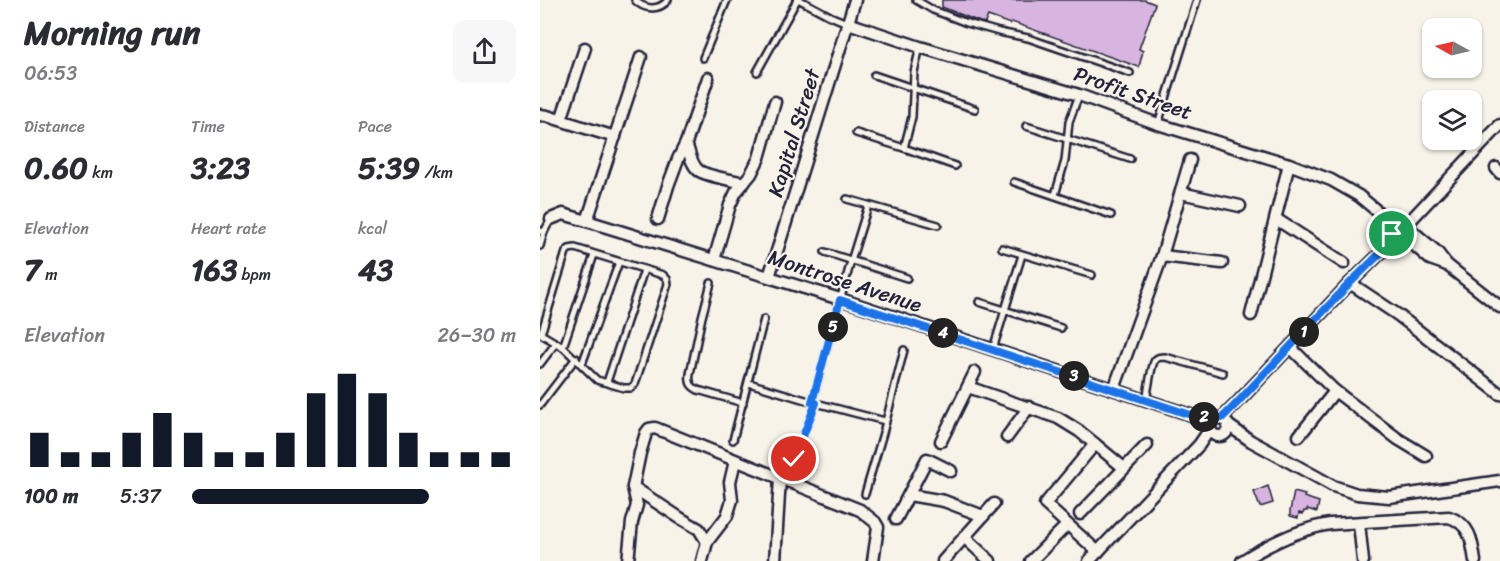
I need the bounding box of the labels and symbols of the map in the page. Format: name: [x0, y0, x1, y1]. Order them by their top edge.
north arrow: [1422, 18, 1482, 78]
street label: Profit Street: [1069, 55, 1197, 131]
street label: Kapital Street: [756, 63, 832, 202]
pin: [1366, 208, 1417, 259]
street label: Montrose Avenue: [763, 238, 927, 324]
pin: 5: [818, 312, 848, 342]
pin: 1: [1289, 317, 1319, 347]
pin: 4: [928, 318, 958, 348]
pin: 3: [1059, 361, 1089, 391]
pin: 2: [1189, 402, 1219, 432]
pin: [768, 433, 819, 484]

